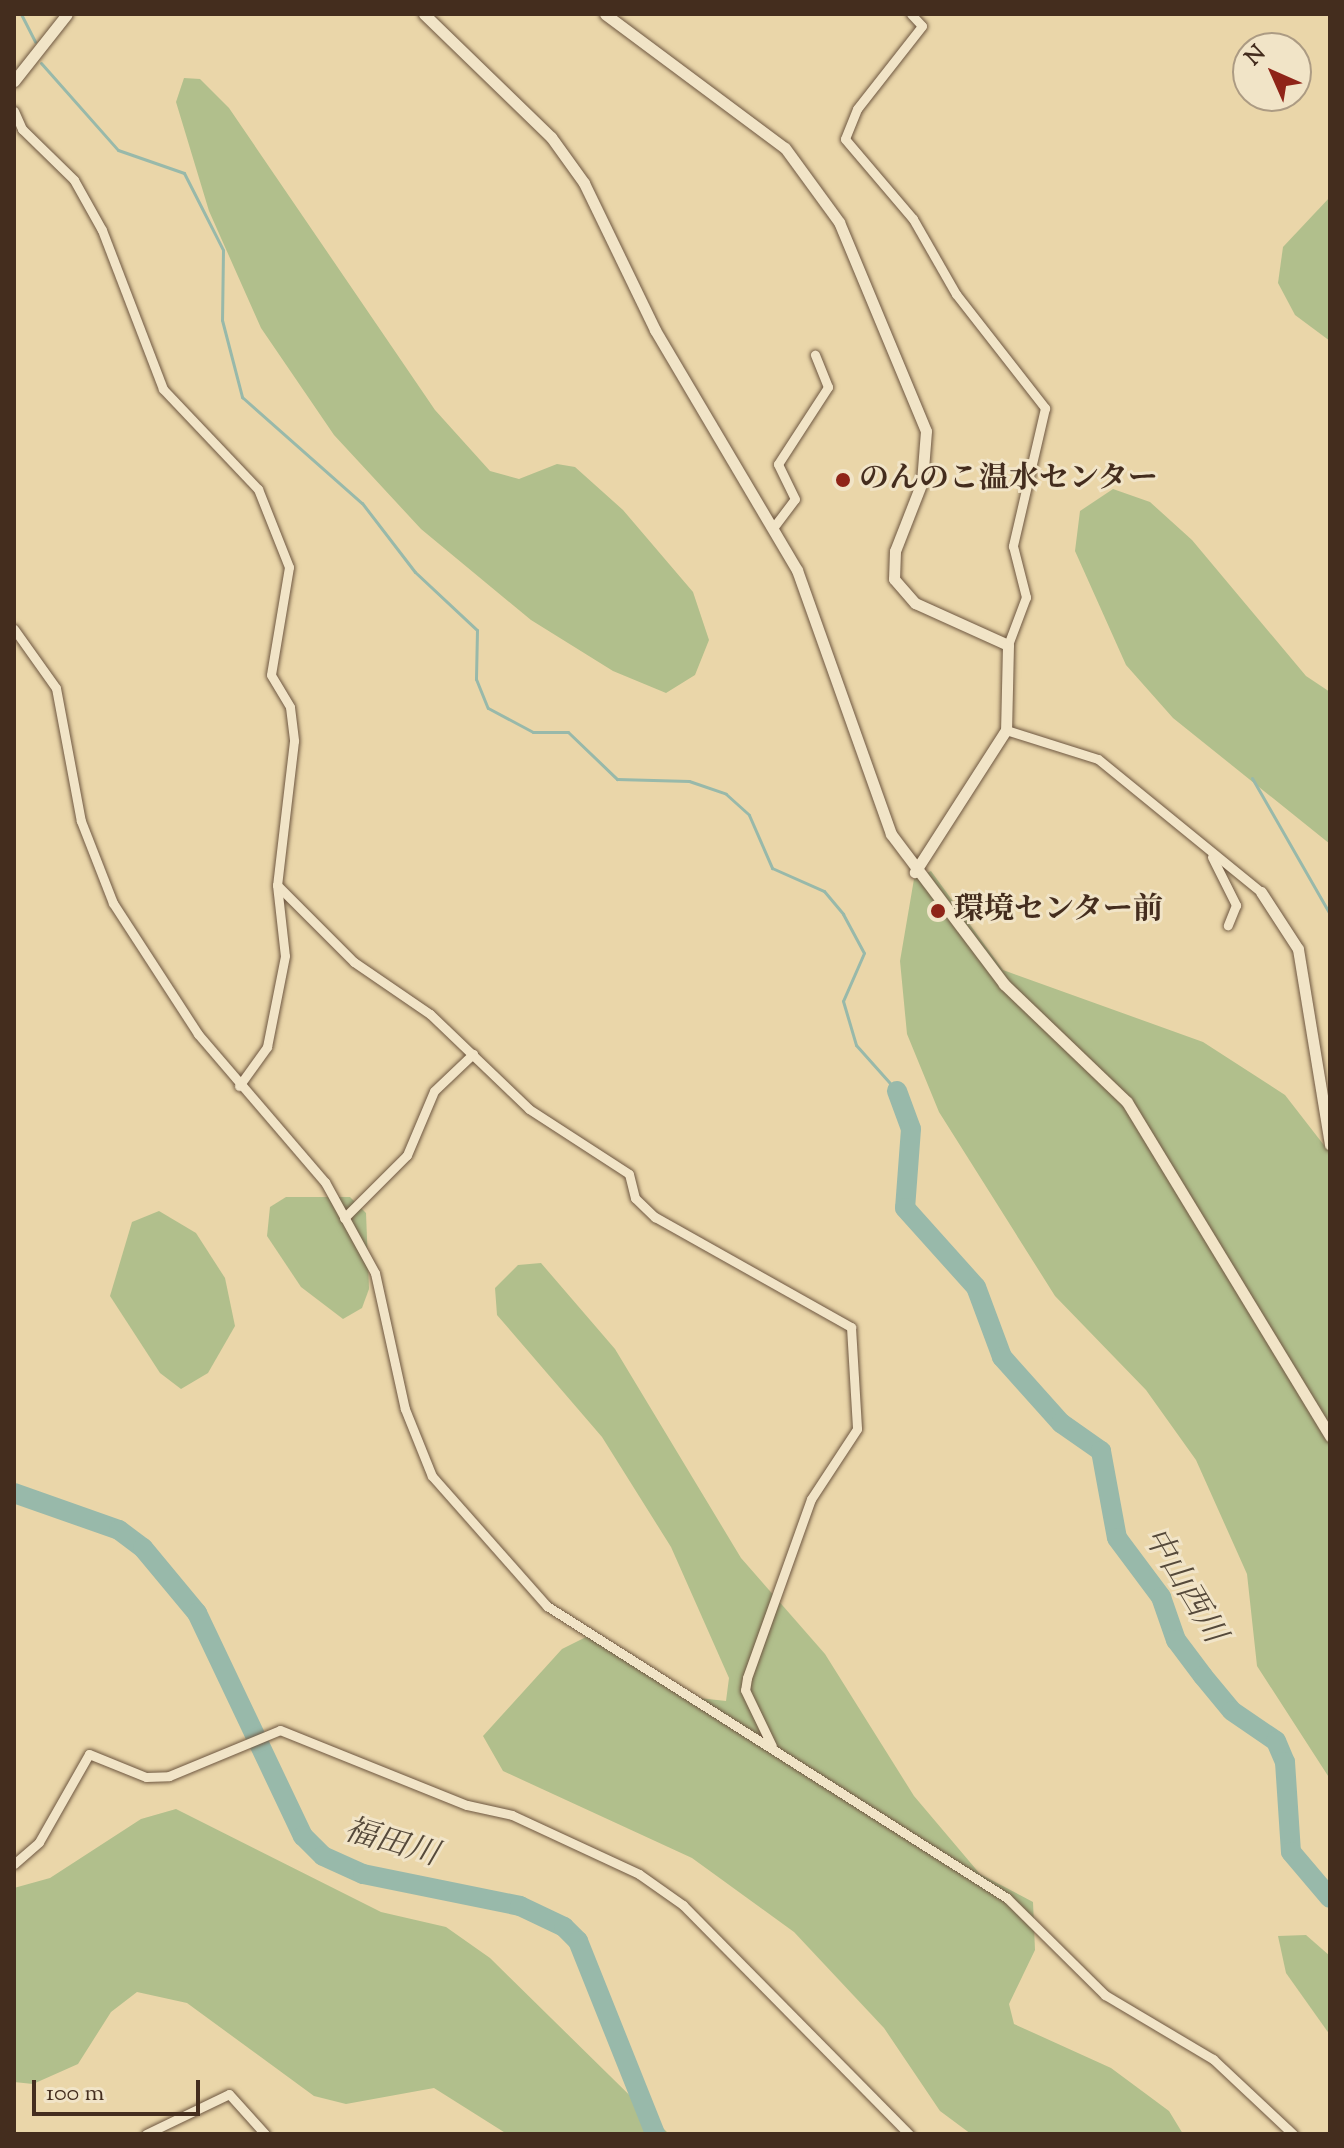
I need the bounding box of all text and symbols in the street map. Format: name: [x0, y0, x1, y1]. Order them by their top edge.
north arrow: [1232, 32, 1312, 112]
text: N: [1239, 39, 1274, 74]
place label: のんのこ温水センター: [859, 462, 1159, 498]
marker: のんのこ温水センター: [834, 471, 852, 489]
place label: 環境センター前: [954, 893, 1164, 929]
marker: 環境センター前: [929, 902, 947, 920]
water label: 中山西川: [1134, 1521, 1232, 1651]
water label: 福田川: [340, 1812, 442, 1876]
scale bar: [36, 2064, 204, 2114]
text: 100 m: [46, 2077, 104, 2111]

